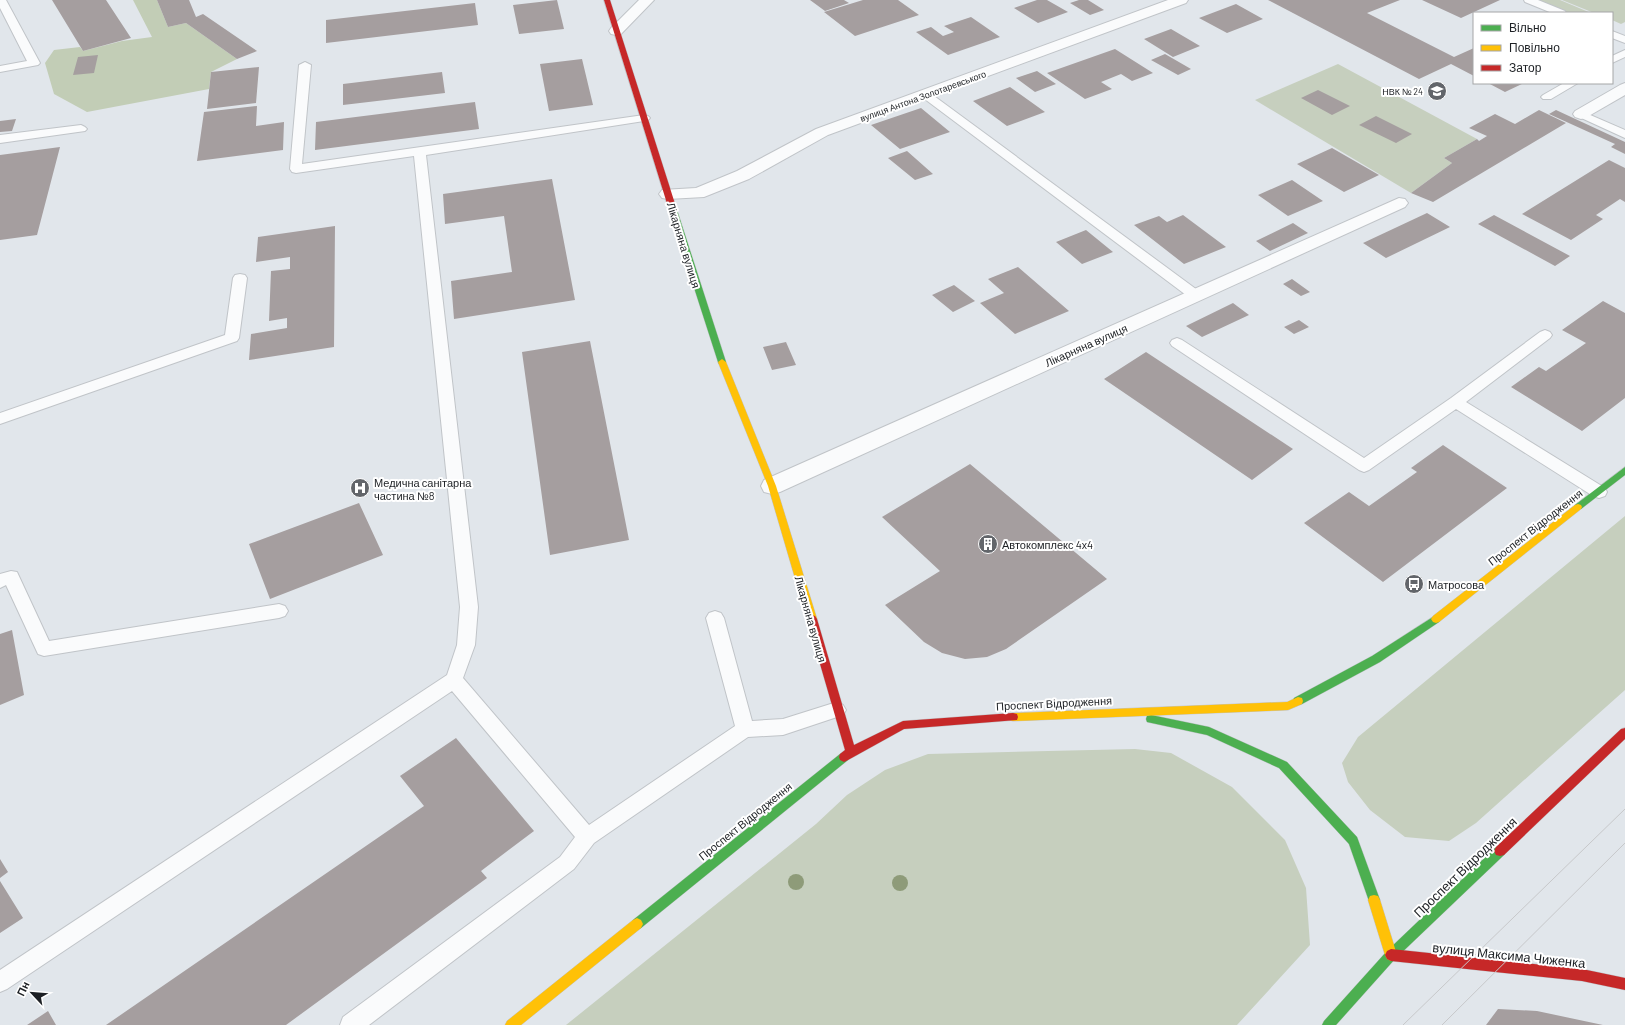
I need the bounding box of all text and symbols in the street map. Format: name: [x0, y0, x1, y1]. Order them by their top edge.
legend: [1473, 12, 1613, 84]
text: Вільно: [1509, 20, 1547, 34]
text: Повільно: [1509, 40, 1560, 54]
text: Затор: [1509, 60, 1542, 75]
street label: вулиця Антона Золотаревського: [859, 68, 987, 124]
school or university icon: НВК № 24: [1426, 80, 1448, 102]
place label: НВК № 24: [1382, 86, 1423, 97]
street label: Лікарняна вулиця: [665, 201, 703, 290]
street label: Лікарняна вулиця: [1043, 321, 1129, 369]
place label: Медична санітарна частина №8: [374, 476, 472, 502]
hospital icon: Медична санітарна частина №8: [349, 477, 371, 499]
street label: Проспект Відродження: [1485, 486, 1585, 568]
building icon: Автокомплекс 4x4: [977, 533, 999, 555]
place label: Автокомплекс 4x4: [1002, 538, 1093, 551]
bus stop icon: Матросова: [1403, 573, 1425, 595]
street label: Лікарняна вулиця: [792, 574, 830, 664]
place label: Матросова: [1428, 578, 1485, 591]
street label: Проспект Відродження: [996, 693, 1112, 713]
street label: Проспект Відродження: [696, 779, 794, 863]
street label: Проспект Відродження: [1410, 814, 1520, 920]
street label: вулиця Максима Чиженка: [1432, 939, 1587, 971]
north arrow: [12, 973, 52, 1013]
text: Пн: [14, 979, 32, 998]

